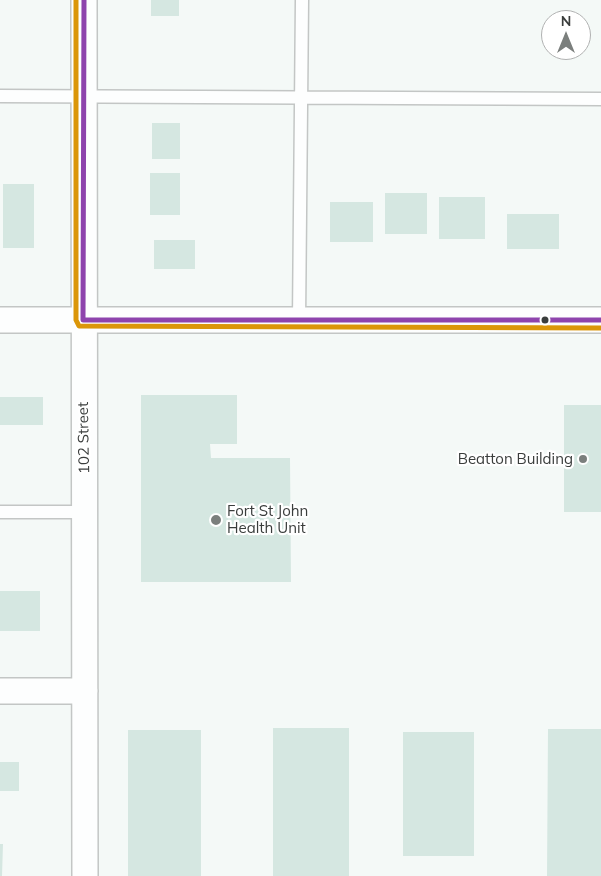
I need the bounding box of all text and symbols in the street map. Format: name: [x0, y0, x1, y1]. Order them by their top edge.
north arrow: [541, 10, 591, 60]
text: N: [561, 12, 571, 30]
unlabelled marker: [540, 315, 550, 325]
street label: 102 Street: [74, 402, 94, 474]
place label: Beatton Building: [458, 450, 573, 468]
marker: Beatton Building: [577, 453, 589, 465]
place label: Fort St John Health Unit: [227, 502, 308, 537]
marker: Fort St John Health Unit: [209, 513, 223, 527]

